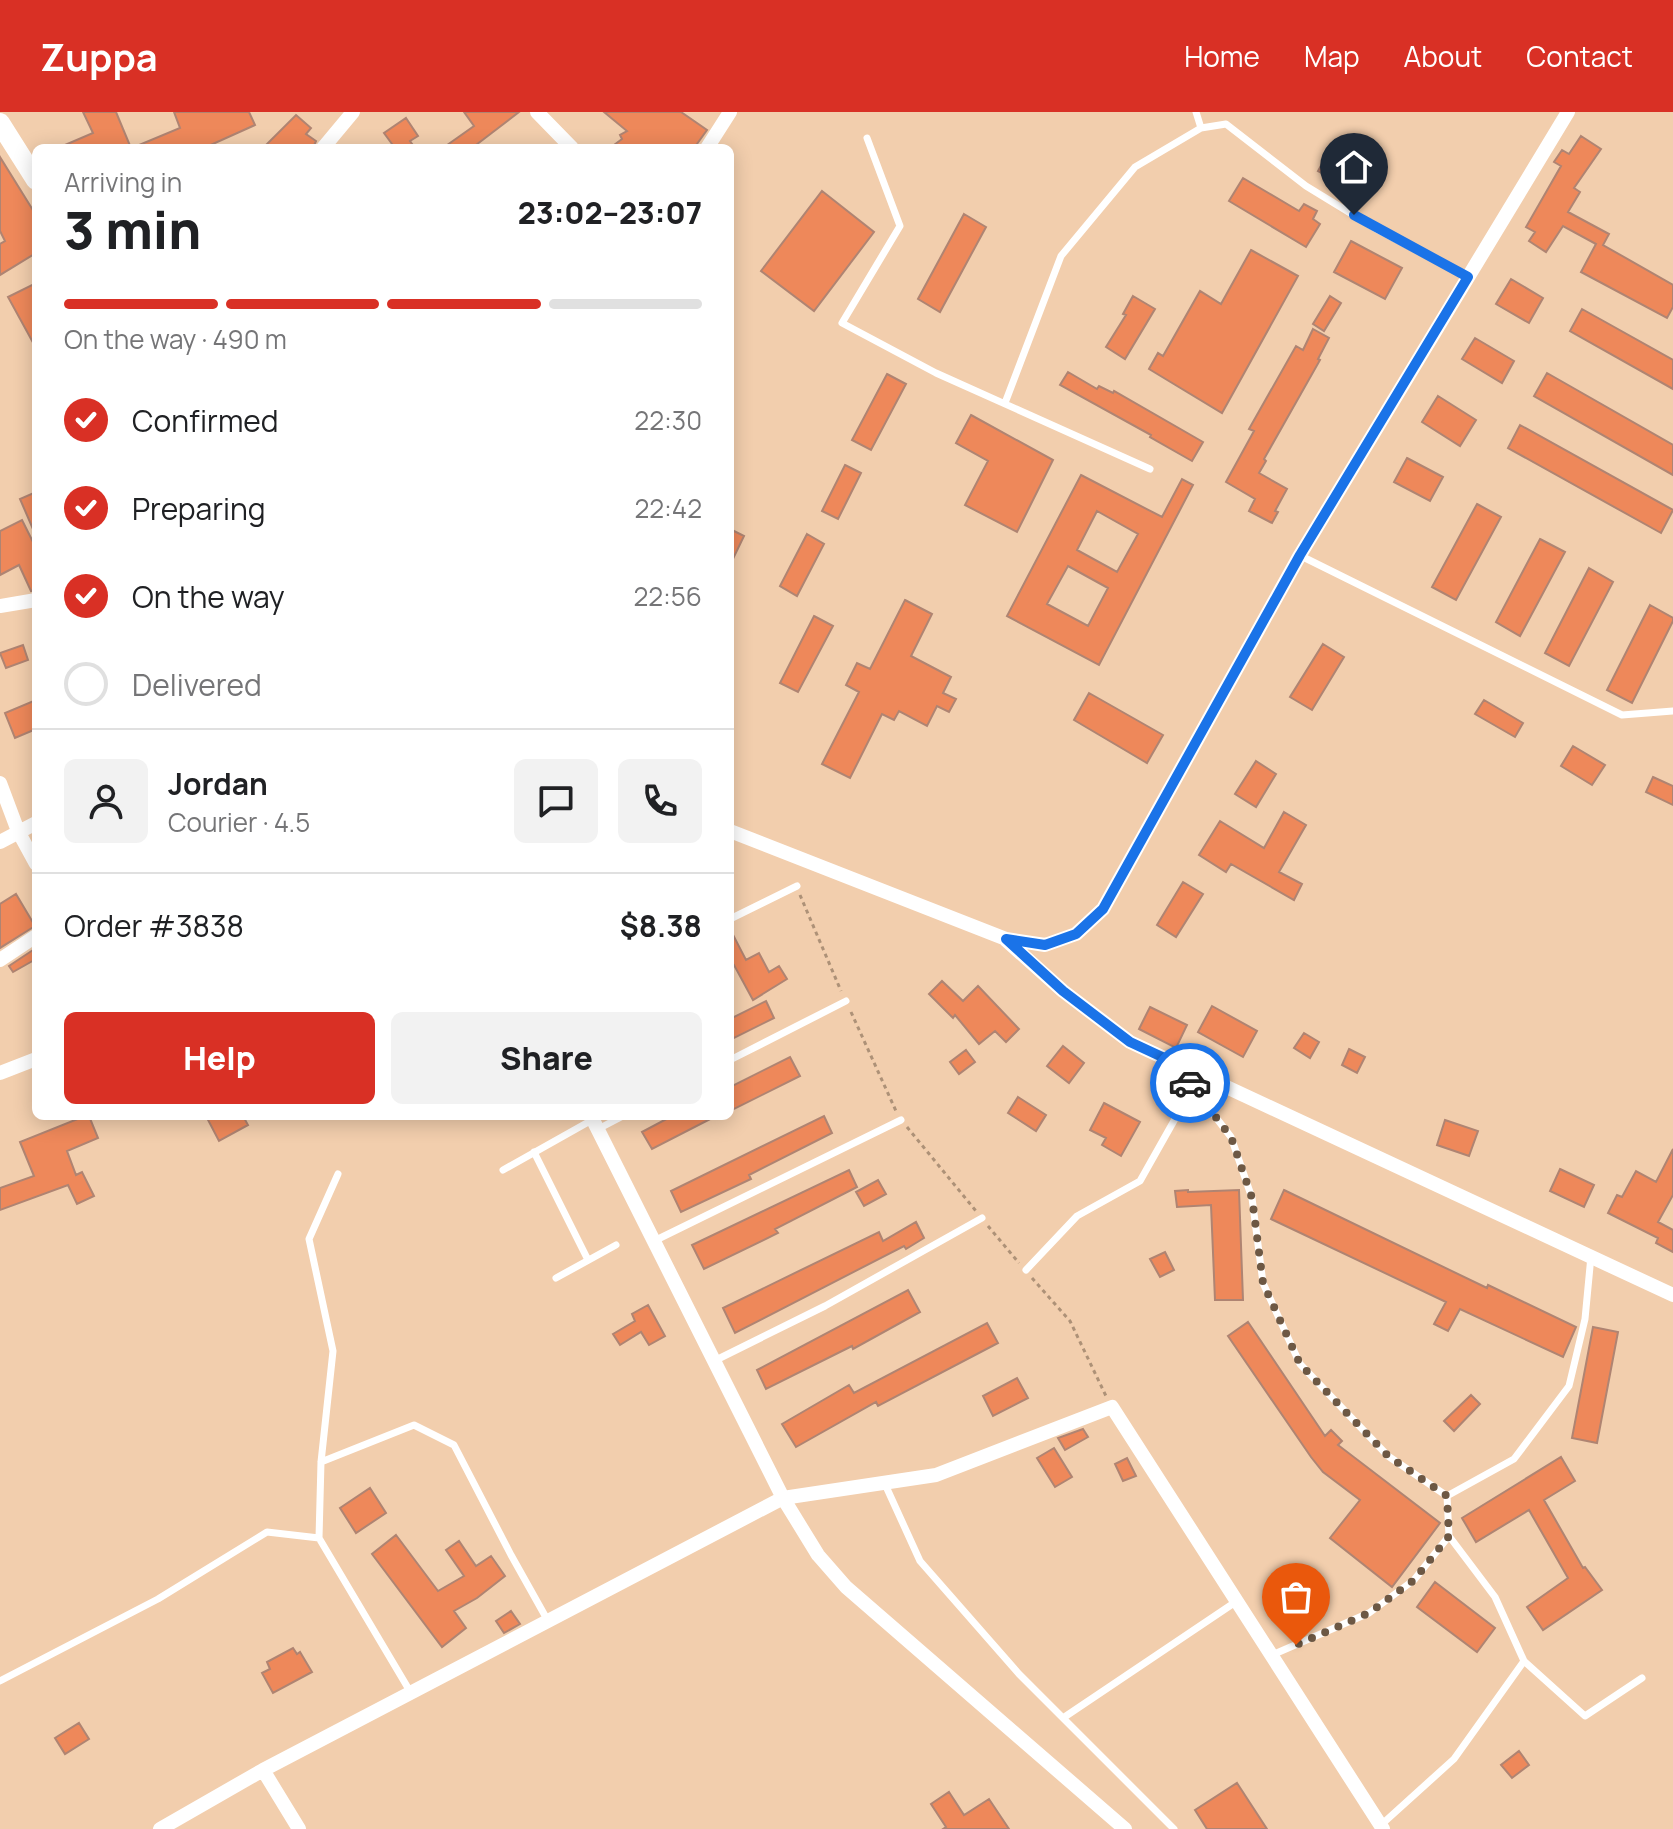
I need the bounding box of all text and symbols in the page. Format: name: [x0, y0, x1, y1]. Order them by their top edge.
text: Zuppa: [40, 30, 158, 82]
text: Home: [1184, 37, 1260, 75]
text: Map: [1304, 37, 1360, 75]
text: About: [1404, 37, 1482, 75]
text: Contact: [1526, 37, 1633, 75]
pin: [1320, 133, 1388, 215]
icon: home: [1332, 145, 1376, 189]
text: Arriving in: [64, 164, 182, 200]
text: 23:02–23:07: [518, 192, 702, 233]
text: 3 min: [64, 194, 201, 265]
text: On the way · 490 m: [64, 321, 287, 357]
icon: check: [64, 398, 108, 442]
text: Confirmed: [132, 400, 279, 441]
text: 22:30: [634, 402, 702, 438]
icon: check: [64, 486, 108, 530]
text: Preparing: [132, 488, 266, 529]
text: 22:42: [634, 490, 702, 526]
icon: check: [64, 574, 108, 618]
text: On the way: [132, 576, 285, 617]
text: 22:56: [633, 578, 702, 614]
text: Delivered: [132, 664, 262, 705]
button: person: [64, 759, 148, 843]
button: chat: [514, 759, 598, 843]
button: phone: [618, 759, 702, 843]
text: Jordan: [168, 763, 268, 804]
text: Courier · 4.5: [168, 804, 310, 840]
text: Order #3838: [64, 905, 244, 946]
text: $8.38: [620, 905, 702, 946]
button: Help: [64, 1012, 375, 1104]
button: Share: [391, 1012, 702, 1104]
courier: [1150, 1043, 1230, 1123]
icon: car: [1168, 1061, 1212, 1105]
pin: [1262, 1563, 1330, 1645]
icon: bag: [1274, 1575, 1318, 1619]

